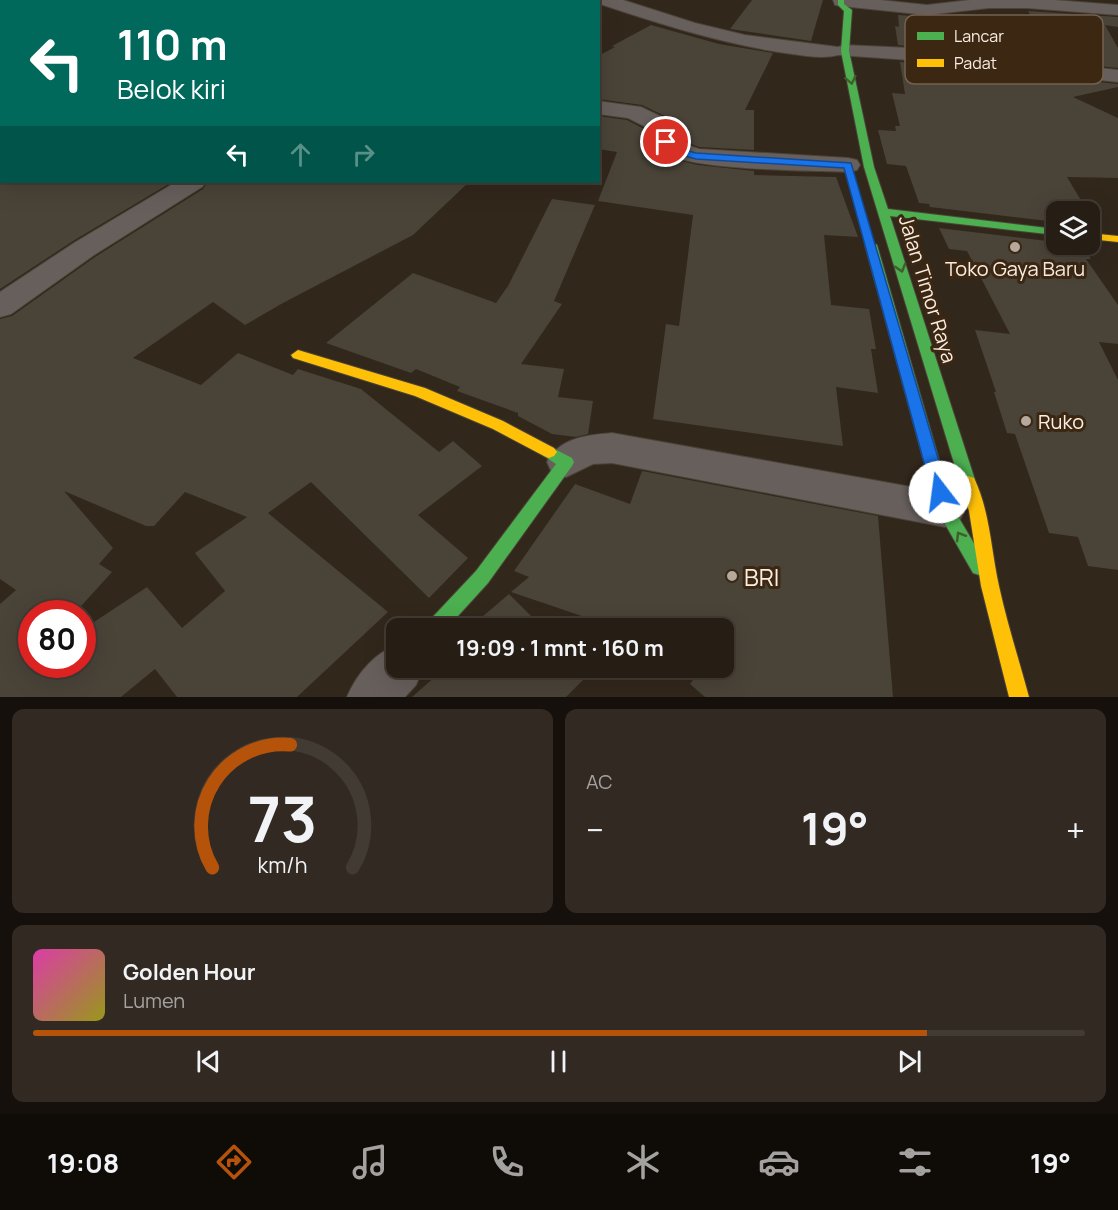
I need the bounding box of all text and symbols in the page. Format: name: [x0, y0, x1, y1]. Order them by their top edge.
text: 110 m: [117, 15, 228, 73]
legend: [905, 15, 1103, 84]
icon: left: [18, 24, 96, 102]
text: Lancar: [954, 25, 1004, 47]
text: Padat: [954, 52, 997, 74]
text: Belok kiri: [117, 70, 226, 107]
one-way arrow: [844, 75, 857, 85]
pin: [640, 116, 691, 167]
icon: arrive: [649, 125, 682, 158]
icon: left: [221, 138, 254, 171]
icon: ahead: [284, 138, 317, 171]
icon: right: [347, 138, 380, 171]
map controls: [1046, 201, 1100, 255]
button: layers: [1046, 201, 1100, 255]
street label: Jalan Timor Raya: [893, 212, 963, 366]
marker: Toko Gaya Baru: [1008, 240, 1022, 254]
place label: Toko Gaya Baru: [945, 255, 1085, 282]
one-way arrow: [894, 262, 906, 273]
place label: Ruko: [1038, 408, 1084, 435]
marker: Ruko: [1019, 414, 1033, 428]
position arrow: [908, 460, 972, 524]
one-way arrow: [956, 532, 968, 542]
place label: BRI: [744, 560, 779, 593]
marker: BRI: [725, 569, 739, 583]
speed limit sign: 80: [18, 600, 96, 678]
text: 19:09 · 1 mnt · 160 m: [456, 633, 664, 663]
text: AC: [586, 768, 613, 795]
text: 73: [248, 775, 317, 861]
text: 19°: [801, 797, 869, 859]
text: −: [586, 807, 604, 852]
text: +: [1066, 807, 1085, 852]
text: km/h: [258, 850, 307, 879]
text: Golden Hour: [123, 957, 256, 987]
text: Lumen: [123, 987, 185, 1014]
icon: previous: [192, 1045, 225, 1078]
icon: pause: [542, 1045, 575, 1078]
icon: next: [893, 1045, 926, 1078]
icon: directions: [213, 1141, 255, 1183]
icon: music: [349, 1141, 391, 1183]
icon: phone: [486, 1141, 528, 1183]
icon: climate: [622, 1141, 664, 1183]
icon: car: [758, 1141, 800, 1183]
icon: filters: [894, 1141, 936, 1183]
text: 19:08: [47, 1144, 119, 1181]
text: 19°: [1030, 1144, 1071, 1181]

